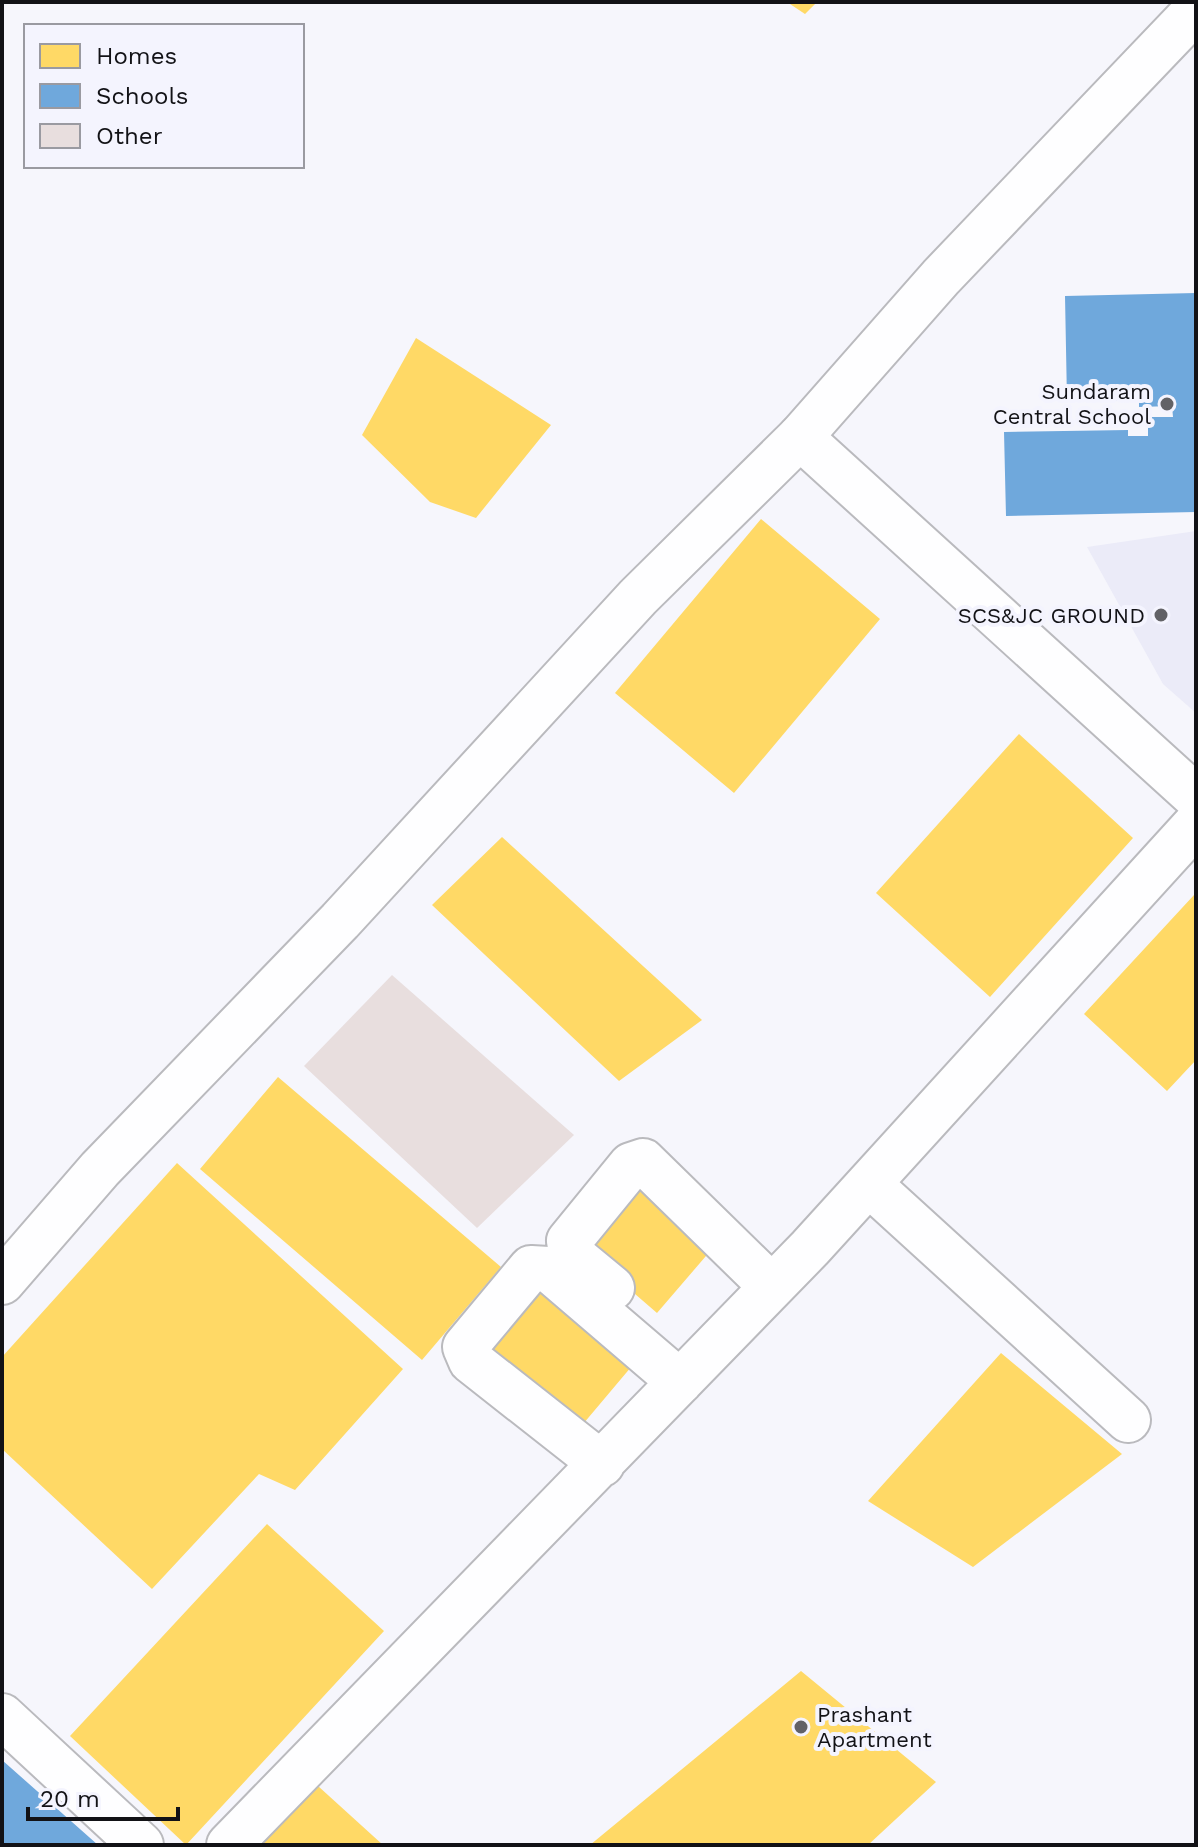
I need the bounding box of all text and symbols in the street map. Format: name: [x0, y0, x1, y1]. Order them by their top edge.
legend: [24, 24, 304, 168]
text: Homes: [96, 42, 177, 70]
text: Schools: [96, 82, 188, 110]
text: Other: [96, 122, 163, 150]
place label: Sundaram Central School: [993, 379, 1151, 429]
marker: Sundaram Central School: [1158, 395, 1176, 413]
place label: SCS&JC GROUND: [958, 603, 1145, 628]
marker: SCS&JC GROUND: [1152, 606, 1170, 624]
place label: Prashant Apartment: [817, 1702, 932, 1752]
marker: Prashant Apartment: [792, 1718, 810, 1736]
scale bar: [28, 1771, 178, 1821]
text: 20 m: [40, 1785, 100, 1813]

